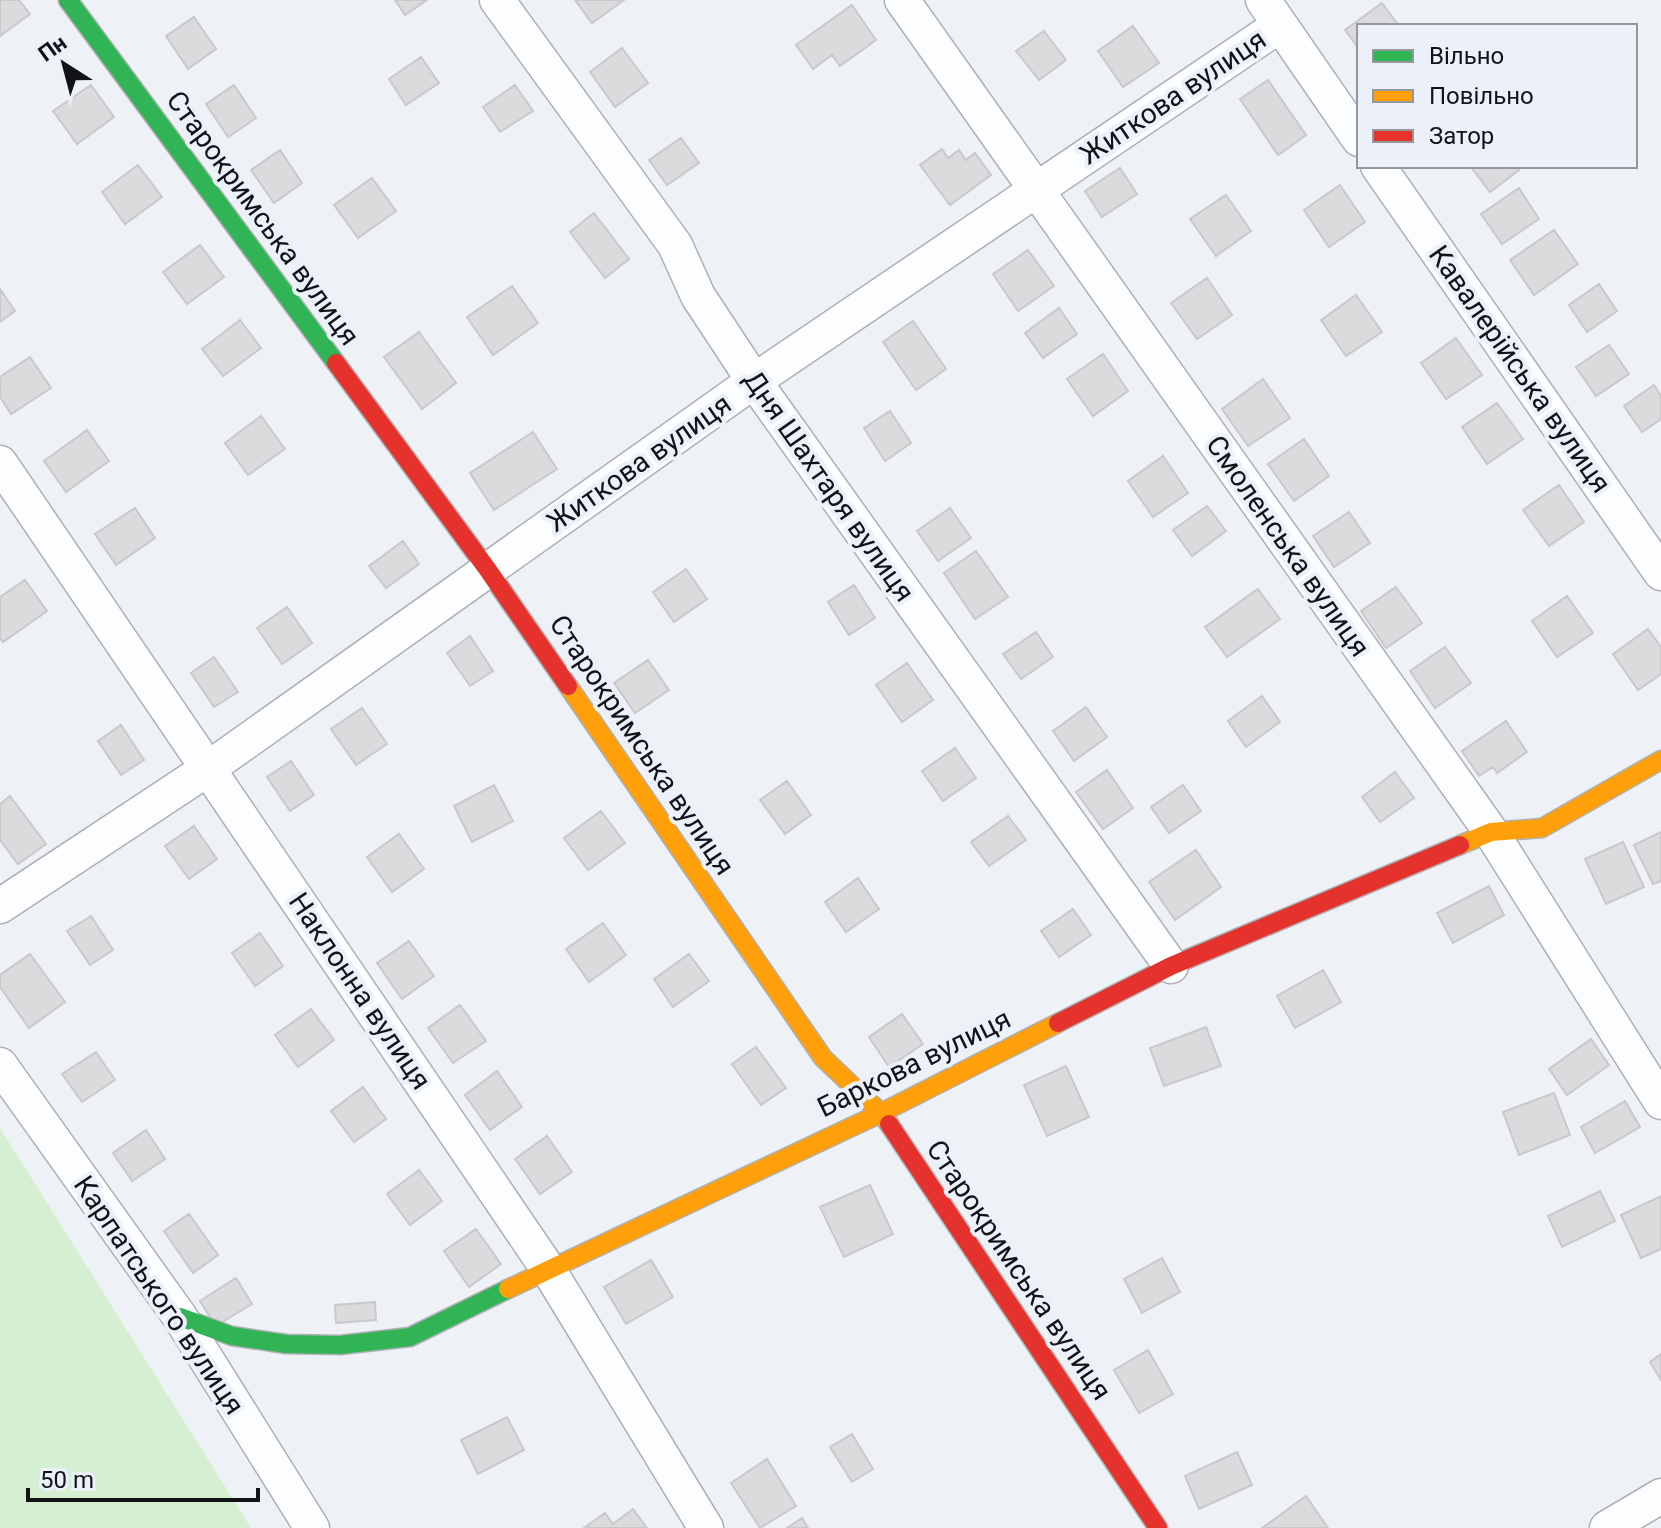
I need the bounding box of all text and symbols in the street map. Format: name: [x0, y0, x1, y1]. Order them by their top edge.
street label: Житкова вулиця: [1074, 23, 1272, 171]
north arrow: [24, 24, 104, 104]
legend: [1357, 24, 1637, 168]
text: Пн: [34, 30, 71, 67]
text: Вільно: [1429, 42, 1504, 70]
text: Повільно: [1429, 82, 1534, 110]
street label: Старокримська вулиця: [160, 84, 366, 352]
text: Затор: [1429, 122, 1494, 150]
street label: Кавалерійська вулиця: [1422, 239, 1618, 499]
street label: Дня Шахтаря вулиця: [737, 364, 921, 608]
street label: Житкова вулиця: [541, 387, 737, 539]
street label: Смоленська вулиця: [1199, 429, 1377, 663]
street label: Старокримська вулиця: [543, 609, 741, 881]
street label: Наклонна вулиця: [282, 886, 438, 1096]
street label: Баркова вулиця: [812, 1002, 1016, 1124]
street label: Старокримська вулиця: [920, 1134, 1118, 1406]
street label: Карпатського вулиця: [67, 1169, 251, 1421]
scale bar: [28, 1452, 258, 1502]
text: 50 m: [40, 1466, 94, 1494]

